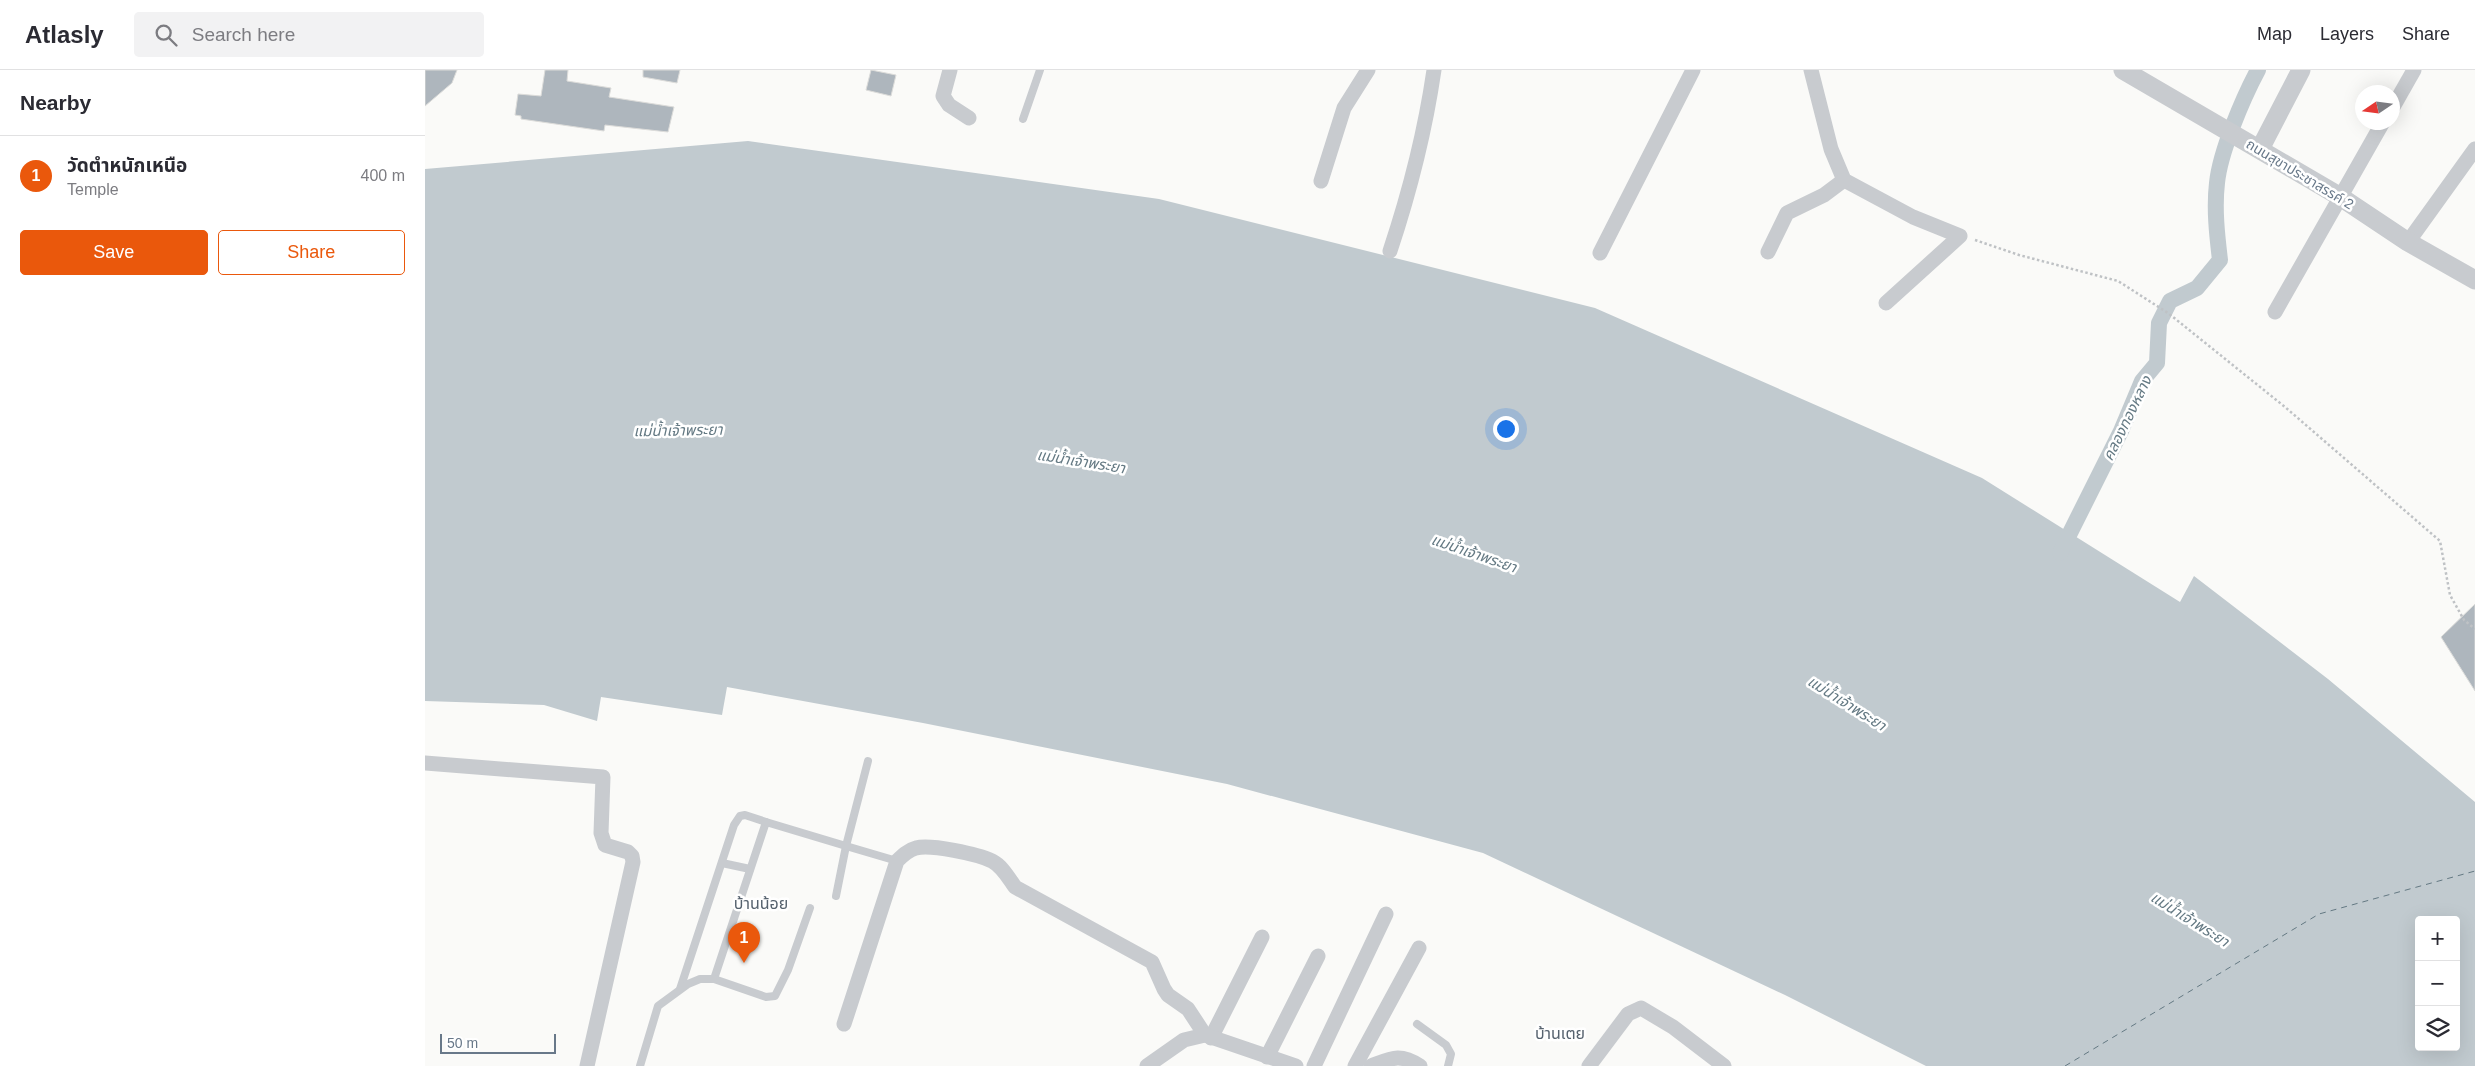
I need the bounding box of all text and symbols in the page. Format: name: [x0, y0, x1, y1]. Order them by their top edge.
search box: [134, 12, 484, 57]
text: Atlasly: [25, 21, 104, 48]
icon: search: [152, 21, 180, 49]
text: Search here: [192, 24, 295, 45]
text: Map: [2257, 24, 2292, 44]
text: Layers: [2320, 24, 2374, 44]
text: Share: [2402, 24, 2450, 44]
north arrow: [2355, 85, 2400, 130]
text: Nearby: [20, 91, 91, 114]
street label: ถนนสุขาประชาสรรค์ 2: [2243, 136, 2357, 213]
text: วัดตำหนักเหนือ: [67, 155, 187, 176]
text: 1: [32, 167, 40, 184]
text: 400 m: [361, 167, 405, 184]
text: Temple: [67, 181, 119, 198]
button: Save: [20, 230, 208, 275]
button: Share: [218, 230, 405, 275]
water label: คลองทองหลาง: [2099, 372, 2155, 463]
your location: [1493, 416, 1519, 442]
water label: แม่น้ำเจ้าพระยา: [633, 419, 723, 439]
water label: แม่น้ำเจ้าพระยา: [1036, 444, 1127, 476]
water label: แม่น้ำเจ้าพระยา: [1429, 529, 1520, 576]
water label: แม่น้ำเจ้าพระยา: [1805, 671, 1891, 734]
water label: แม่น้ำเจ้าพระยา: [2148, 887, 2234, 950]
district label: บ้านน้อย: [734, 895, 788, 912]
map controls: [2415, 916, 2460, 1051]
button: +: [2415, 916, 2460, 961]
pin: 1: [728, 922, 760, 963]
button: −: [2415, 961, 2460, 1006]
button: layers: [2415, 1006, 2460, 1051]
district label: บ้านเตย: [1535, 1025, 1585, 1042]
scale bar: [440, 1031, 556, 1054]
text: 50 m: [447, 1035, 478, 1051]

